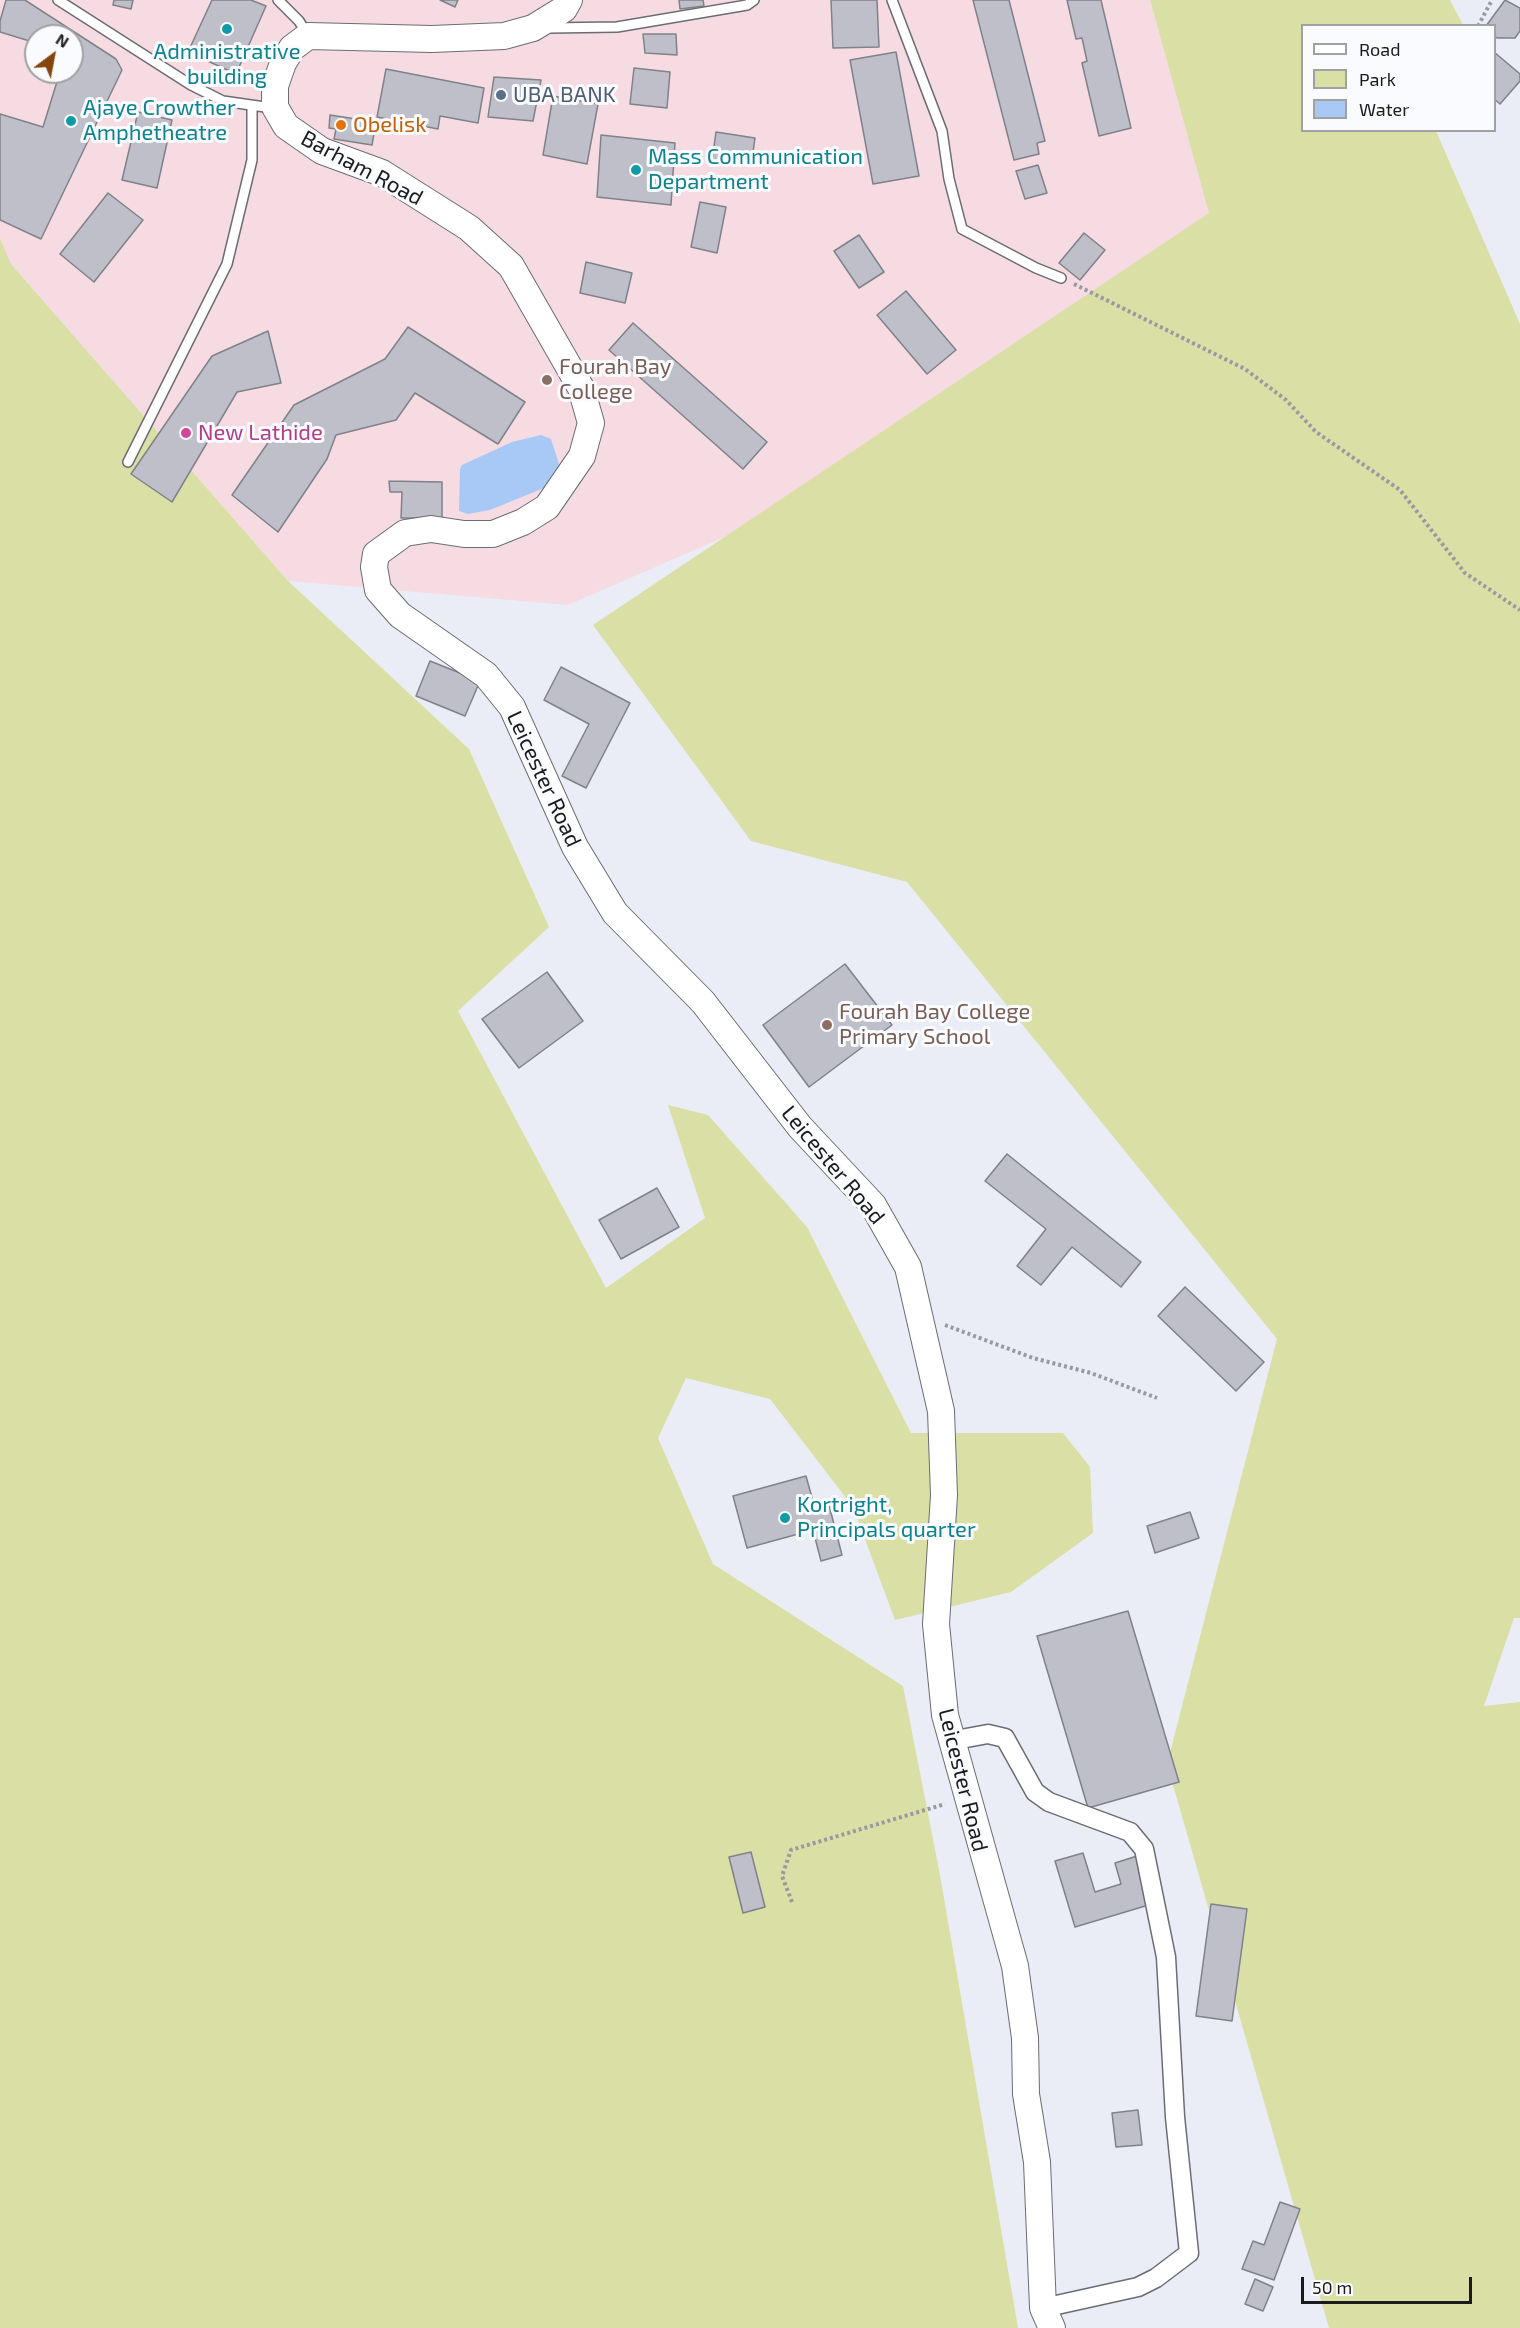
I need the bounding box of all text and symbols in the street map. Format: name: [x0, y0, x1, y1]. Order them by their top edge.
marker: Administrative building: [220, 22, 234, 36]
north arrow: [24, 24, 84, 84]
legend: [1301, 24, 1496, 132]
text: N: [53, 29, 73, 51]
text: Road: [1359, 38, 1400, 60]
place label: Administrative building: [154, 39, 300, 90]
text: Park: [1359, 68, 1396, 90]
place label: UBA BANK: [513, 82, 616, 108]
marker: UBA BANK: [494, 88, 508, 102]
place label: Ajaye Crowther Amphetheatre: [83, 95, 236, 146]
text: Water: [1359, 98, 1409, 120]
place label: Obelisk: [353, 112, 426, 138]
marker: Ajaye Crowther Amphetheatre: [64, 114, 78, 128]
marker: Obelisk: [334, 118, 348, 132]
street label: Barham Road: [297, 125, 427, 211]
place label: Mass Communication Department: [648, 144, 863, 196]
marker: Mass Communication Department: [629, 163, 643, 177]
place label: Fourah Bay College: [559, 354, 671, 406]
marker: Fourah Bay College: [540, 373, 554, 387]
place label: New Lathide: [198, 420, 323, 446]
marker: New Lathide: [179, 426, 193, 440]
street label: Leicester Road: [501, 707, 587, 851]
place label: Fourah Bay College Primary School: [839, 999, 1030, 1050]
marker: Fourah Bay College Primary School: [820, 1018, 834, 1032]
street label: Leicester Road: [776, 1100, 890, 1230]
place label: Kortright, Principals quarter: [797, 1492, 976, 1544]
marker: Kortright, Principals quarter: [778, 1511, 792, 1525]
street label: Leicester Road: [932, 1706, 994, 1854]
scale bar: [1304, 2265, 1475, 2303]
text: 50 m: [1312, 2276, 1352, 2298]

